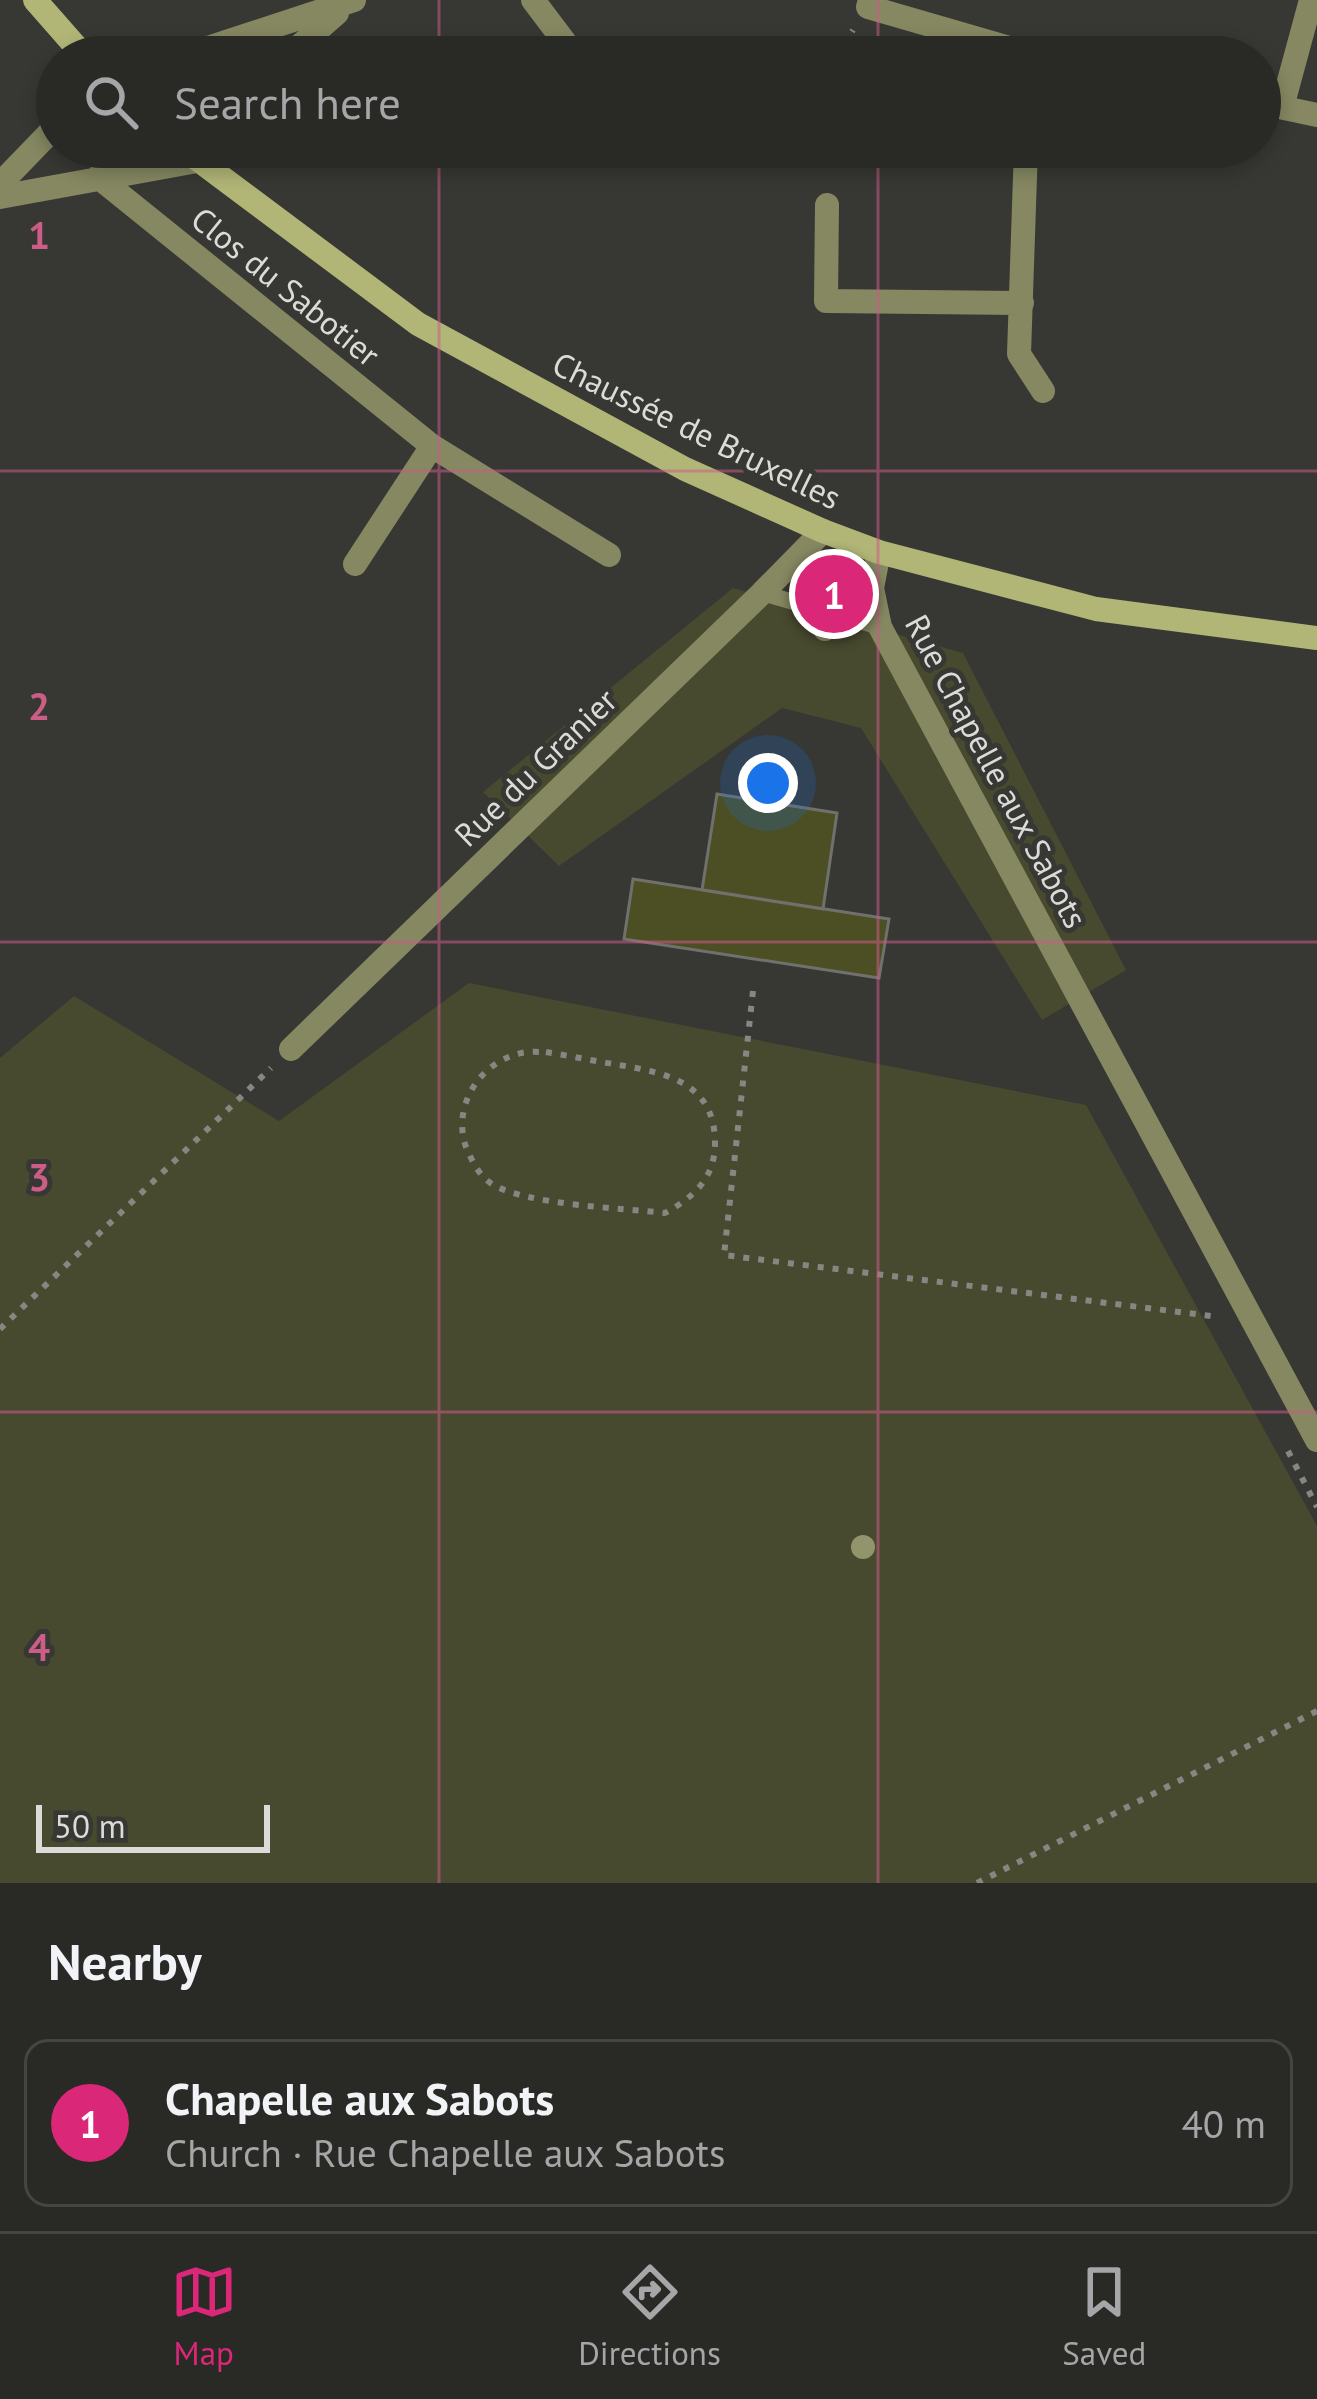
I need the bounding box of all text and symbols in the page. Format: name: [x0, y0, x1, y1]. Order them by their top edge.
search box: [36, 36, 1281, 168]
icon: search: [78, 69, 144, 135]
text: Search here: [174, 73, 401, 131]
street label: Clos du Sabotier: [183, 197, 389, 375]
text: 1: [28, 209, 50, 260]
street label: Chaussée de Bruxelles: [546, 342, 848, 518]
pin: 1: [795, 549, 873, 639]
street label: Rue Chapelle aux Sabots: [896, 607, 1098, 935]
street label: Rue du Granier: [445, 679, 625, 855]
text: 2: [28, 680, 50, 731]
your location: [738, 753, 798, 813]
text: 3: [28, 1151, 50, 1202]
text: 4: [28, 1621, 50, 1672]
scale bar: [36, 1799, 270, 1852]
text: 50 m: [54, 1804, 126, 1847]
text: Nearby: [48, 1928, 202, 1994]
text: Chapelle aux Sabots: [165, 2069, 554, 2127]
text: 1: [79, 2098, 101, 2149]
text: 40 m: [1181, 2098, 1266, 2149]
text: Church · Rue Chapelle aux Sabots: [165, 2127, 725, 2178]
tab: Map: [171, 2259, 237, 2374]
tab: Directions: [578, 2259, 721, 2374]
tab: Saved: [1062, 2259, 1146, 2374]

